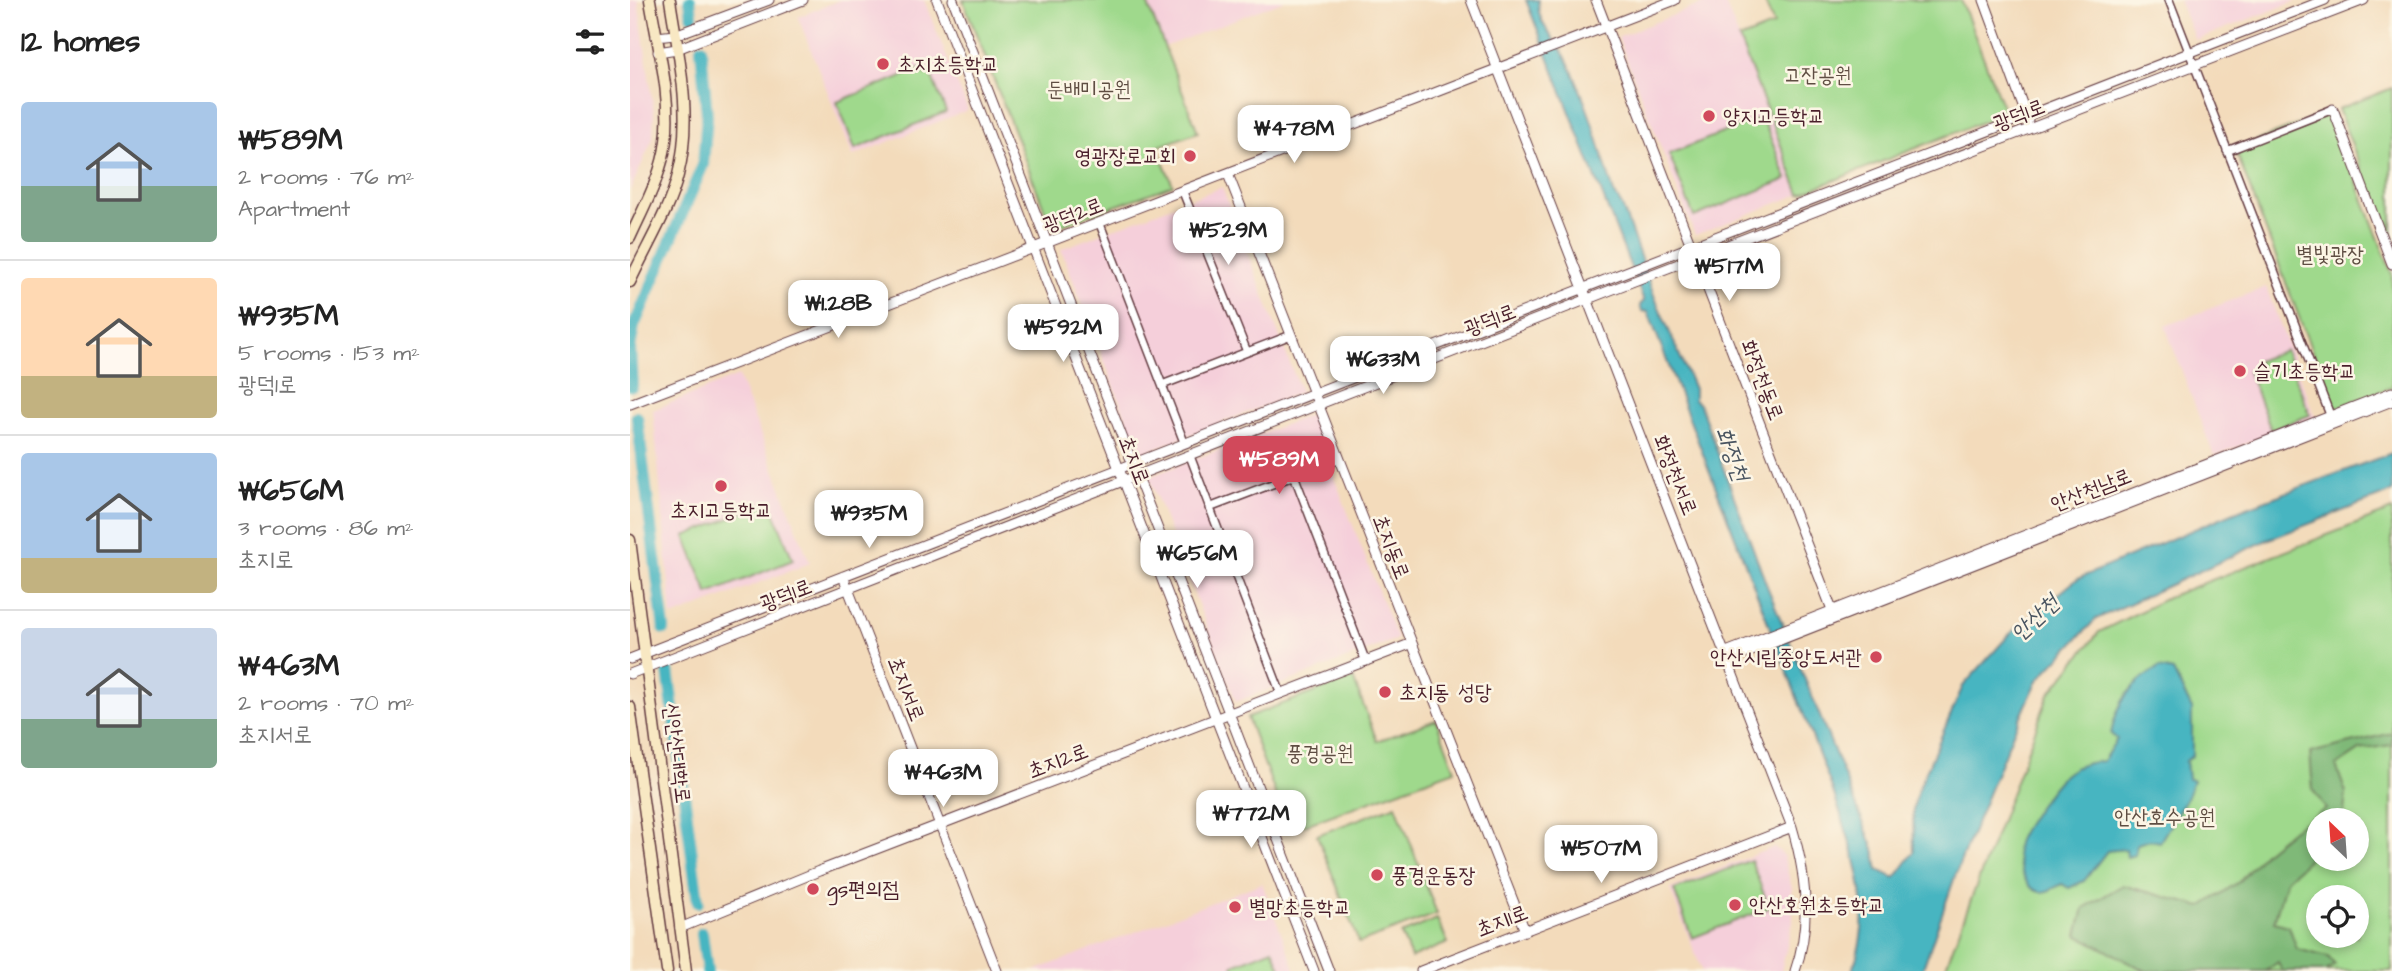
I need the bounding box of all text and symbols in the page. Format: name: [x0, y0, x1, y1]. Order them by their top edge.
text: 12 homes: [21, 21, 140, 63]
icon: filters: [571, 23, 609, 61]
place label: 초지초등학교: [897, 50, 998, 79]
marker: 초지초등학교: [875, 56, 891, 72]
park label: 고잔공원: [1784, 61, 1852, 90]
park label: 둔배미공원: [1047, 75, 1131, 104]
street label: 광덕1로: [1989, 92, 2049, 138]
place label: 양지고등학교: [1723, 102, 1824, 131]
pin: ₩478M: [1245, 106, 1343, 165]
marker: 양지고등학교: [1701, 108, 1717, 124]
text: ₩478M: [1254, 112, 1334, 144]
text: ₩589M: [238, 119, 343, 161]
icon: home: [77, 130, 161, 214]
place label: 영광장로교회: [1075, 142, 1176, 171]
marker: 영광장로교회: [1182, 148, 1198, 164]
text: 2 rooms · 76 m²: [238, 161, 414, 193]
street label: 광덕2로: [1039, 190, 1107, 240]
text: Apartment: [238, 193, 350, 225]
pin: ₩529M: [1179, 208, 1277, 267]
text: ₩529M: [1189, 214, 1267, 246]
park label: 별빛광장: [2296, 240, 2364, 269]
pin: ₩517M: [1680, 244, 1778, 303]
text: ₩517M: [1694, 250, 1764, 282]
pin: ₩1.28B: [781, 280, 895, 340]
text: ₩1.28B: [804, 287, 872, 319]
text: ₩935M: [238, 295, 339, 337]
street label: 광덕1로: [1460, 297, 1520, 343]
pin: ₩592M: [1014, 304, 1112, 364]
icon: home: [77, 306, 161, 390]
text: ₩592M: [1024, 311, 1102, 343]
street label: 화정천동로: [1733, 335, 1791, 425]
pin: ₩633M: [1334, 336, 1432, 396]
text: 5 rooms · 153 m²: [238, 337, 420, 369]
text: ₩633M: [1346, 343, 1420, 375]
place label: 슬기초등학교: [2254, 357, 2355, 386]
marker: 슬기초등학교: [2232, 363, 2248, 379]
text: 광덕1로: [238, 369, 296, 401]
water label: 화정천: [1707, 422, 1758, 488]
street label: 화정천서로: [1646, 430, 1704, 520]
street label: 초지로: [1111, 431, 1157, 489]
pin: ₩589M: [1230, 436, 1328, 496]
text: ₩589M: [1239, 443, 1319, 475]
street label: 안산천남로: [2046, 461, 2136, 519]
text: ₩656M: [238, 470, 344, 512]
marker: 초지고등학교: [713, 478, 729, 494]
icon: home: [77, 481, 161, 565]
pin: ₩935M: [820, 490, 918, 550]
place label: 초지고등학교: [670, 496, 772, 525]
text: ₩935M: [830, 497, 908, 529]
street label: 초지동로: [1365, 510, 1417, 584]
text: 3 rooms · 86 m²: [238, 512, 414, 544]
pin: ₩656M: [1148, 530, 1246, 590]
text: ₩656M: [1156, 537, 1238, 569]
text: 초지로: [238, 544, 294, 576]
street label: 광덕1로: [756, 572, 816, 618]
water label: 안산천: [2004, 586, 2068, 649]
place label: 안산시립중앙도서관: [1710, 643, 1862, 672]
text: ₩463M: [238, 645, 340, 687]
marker: 안산시립중앙도서관: [1868, 649, 1884, 665]
street label: 초지서로: [880, 652, 932, 726]
icon: home: [77, 656, 161, 740]
place label: 초지동 성당: [1399, 678, 1492, 707]
marker: 초지동 성당: [1377, 684, 1393, 700]
text: 2 rooms · 70 m²: [238, 687, 414, 719]
street label: 신안산대학로: [656, 701, 698, 805]
text: 초지서로: [238, 719, 312, 751]
street label: 초지2로: [1024, 736, 1092, 786]
park label: 풍경공원: [1286, 739, 1354, 768]
pin: ₩463M: [894, 750, 992, 809]
text: ₩463M: [904, 756, 982, 788]
pin: ₩772M: [1202, 790, 1300, 850]
text: ₩772M: [1212, 797, 1290, 829]
park label: 안산호수공원: [2114, 803, 2216, 832]
north arrow: [2306, 808, 2370, 872]
map controls: [2306, 808, 2369, 948]
pin: ₩507M: [1552, 826, 1650, 885]
text: ₩507M: [1560, 832, 1642, 864]
place label: 풍경운동장: [1391, 861, 1476, 890]
marker: 풍경운동장: [1369, 867, 1385, 883]
place label: gs편의점: [827, 875, 899, 906]
marker: gs편의점: [805, 881, 821, 897]
button: locate: [2306, 885, 2369, 948]
place label: 안산호원초등학교: [1749, 891, 1884, 920]
place label: 별망초등학교: [1249, 893, 1350, 922]
marker: 안산호원초등학교: [1727, 897, 1743, 913]
street label: 초지1로: [1472, 898, 1532, 944]
marker: 별망초등학교: [1227, 899, 1243, 915]

